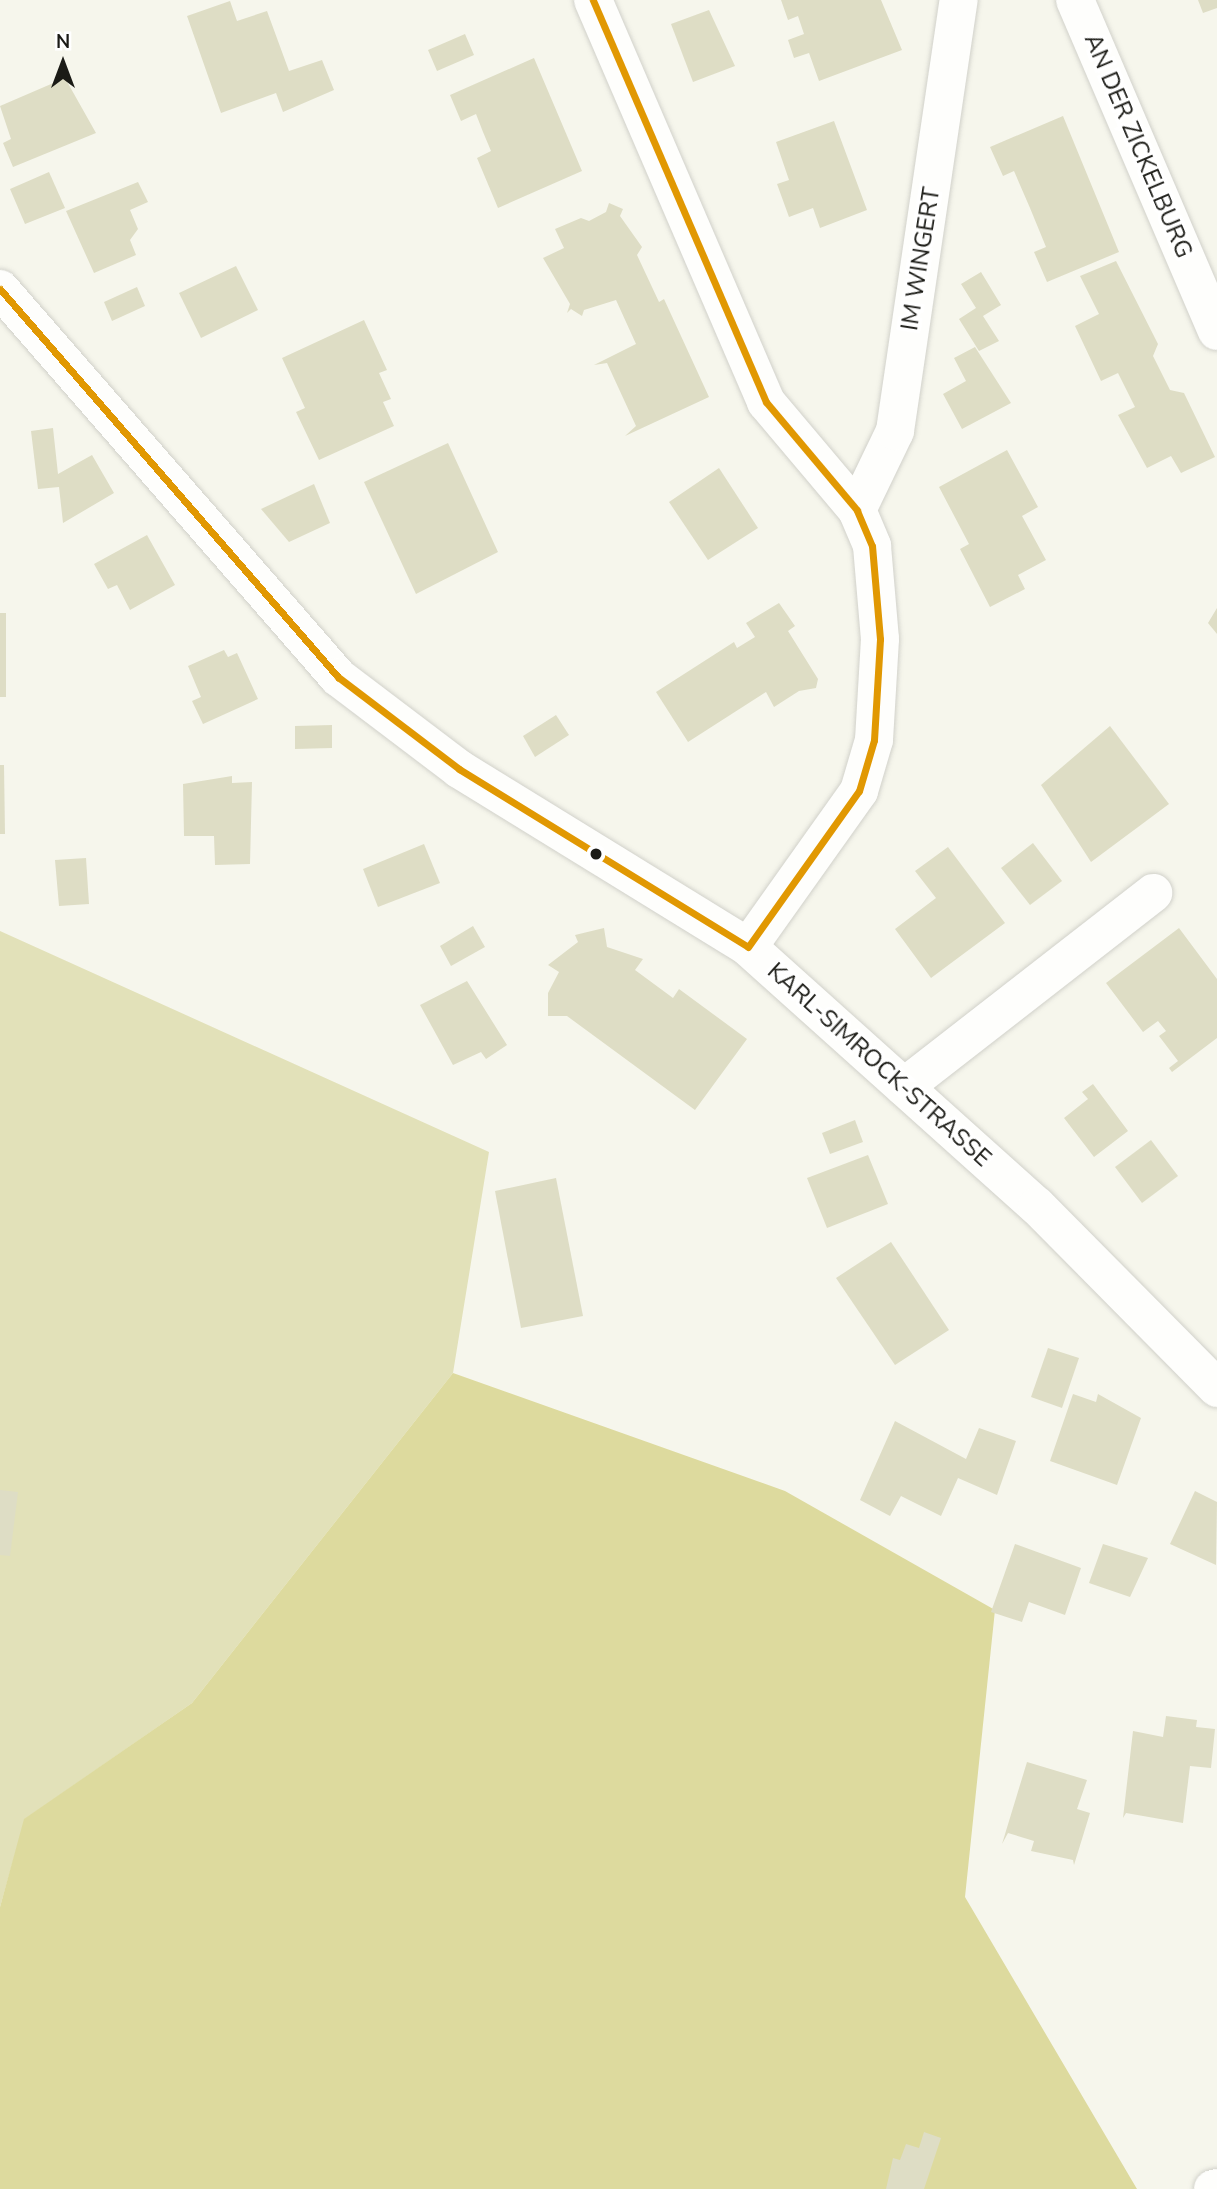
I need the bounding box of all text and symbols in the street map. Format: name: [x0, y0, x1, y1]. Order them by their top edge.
north arrow: [28, 28, 98, 98]
text: N: [56, 29, 70, 55]
street label: AN DER ZICKELBURG: [1078, 29, 1198, 263]
street label: IM WINGERT: [895, 185, 947, 333]
unlabelled marker: [589, 847, 603, 861]
street label: KARL-SIMROCK-STRASSE: [761, 957, 997, 1173]

